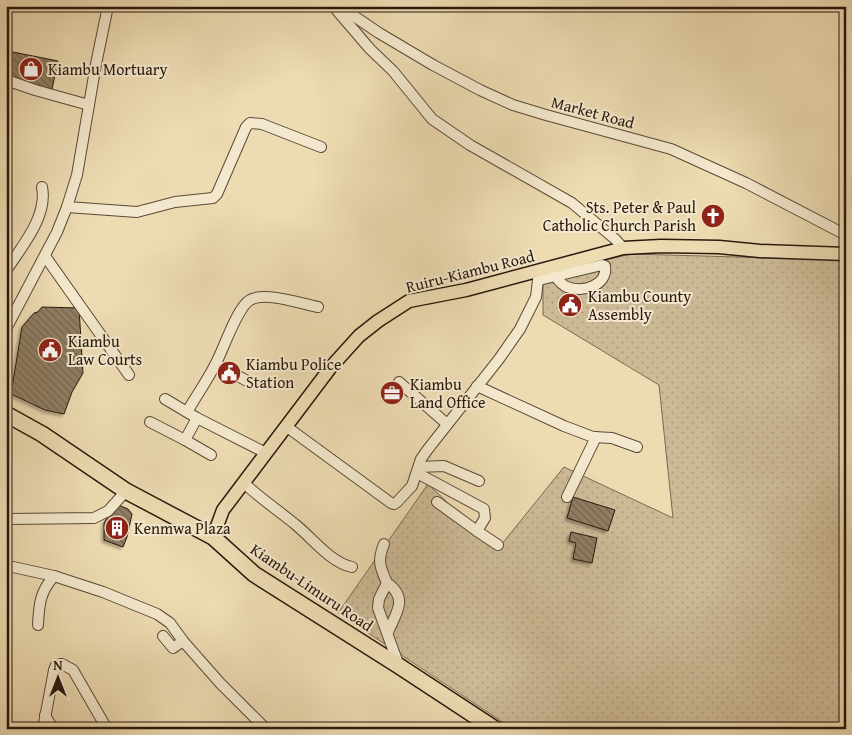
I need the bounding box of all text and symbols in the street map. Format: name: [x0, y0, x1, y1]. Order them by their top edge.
shop icon: Kiambu Mortuary: [18, 56, 44, 82]
place label: Kiambu Mortuary: [48, 57, 167, 81]
street label: Market Road: [549, 89, 638, 135]
place label: Sts. Peter & Paul Catholic Church Parish: [543, 195, 697, 237]
church icon: Sts. Peter & Paul Catholic Church Parish: [700, 203, 726, 229]
street label: Ruiru-Kiambu Road: [403, 243, 537, 299]
place label: Kiambu County Assembly: [588, 284, 691, 326]
public building icon: Kiambu County Assembly: [557, 292, 583, 318]
place label: Kiambu Law Courts: [68, 329, 142, 371]
public building icon: Kiambu Law Courts: [37, 337, 63, 363]
place label: Kiambu Police Station: [246, 352, 341, 394]
public building icon: Kiambu Police Station: [216, 360, 242, 386]
place label: Kiambu Land Office: [410, 372, 485, 414]
office icon: Kiambu Land Office: [379, 380, 405, 406]
building icon: Kenmwa Plaza: [104, 515, 130, 541]
place label: Kenmwa Plaza: [134, 516, 231, 540]
street label: Kiambu-Limuru Road: [246, 537, 378, 637]
north arrow: [32, 652, 82, 702]
text: N: [53, 655, 63, 675]

